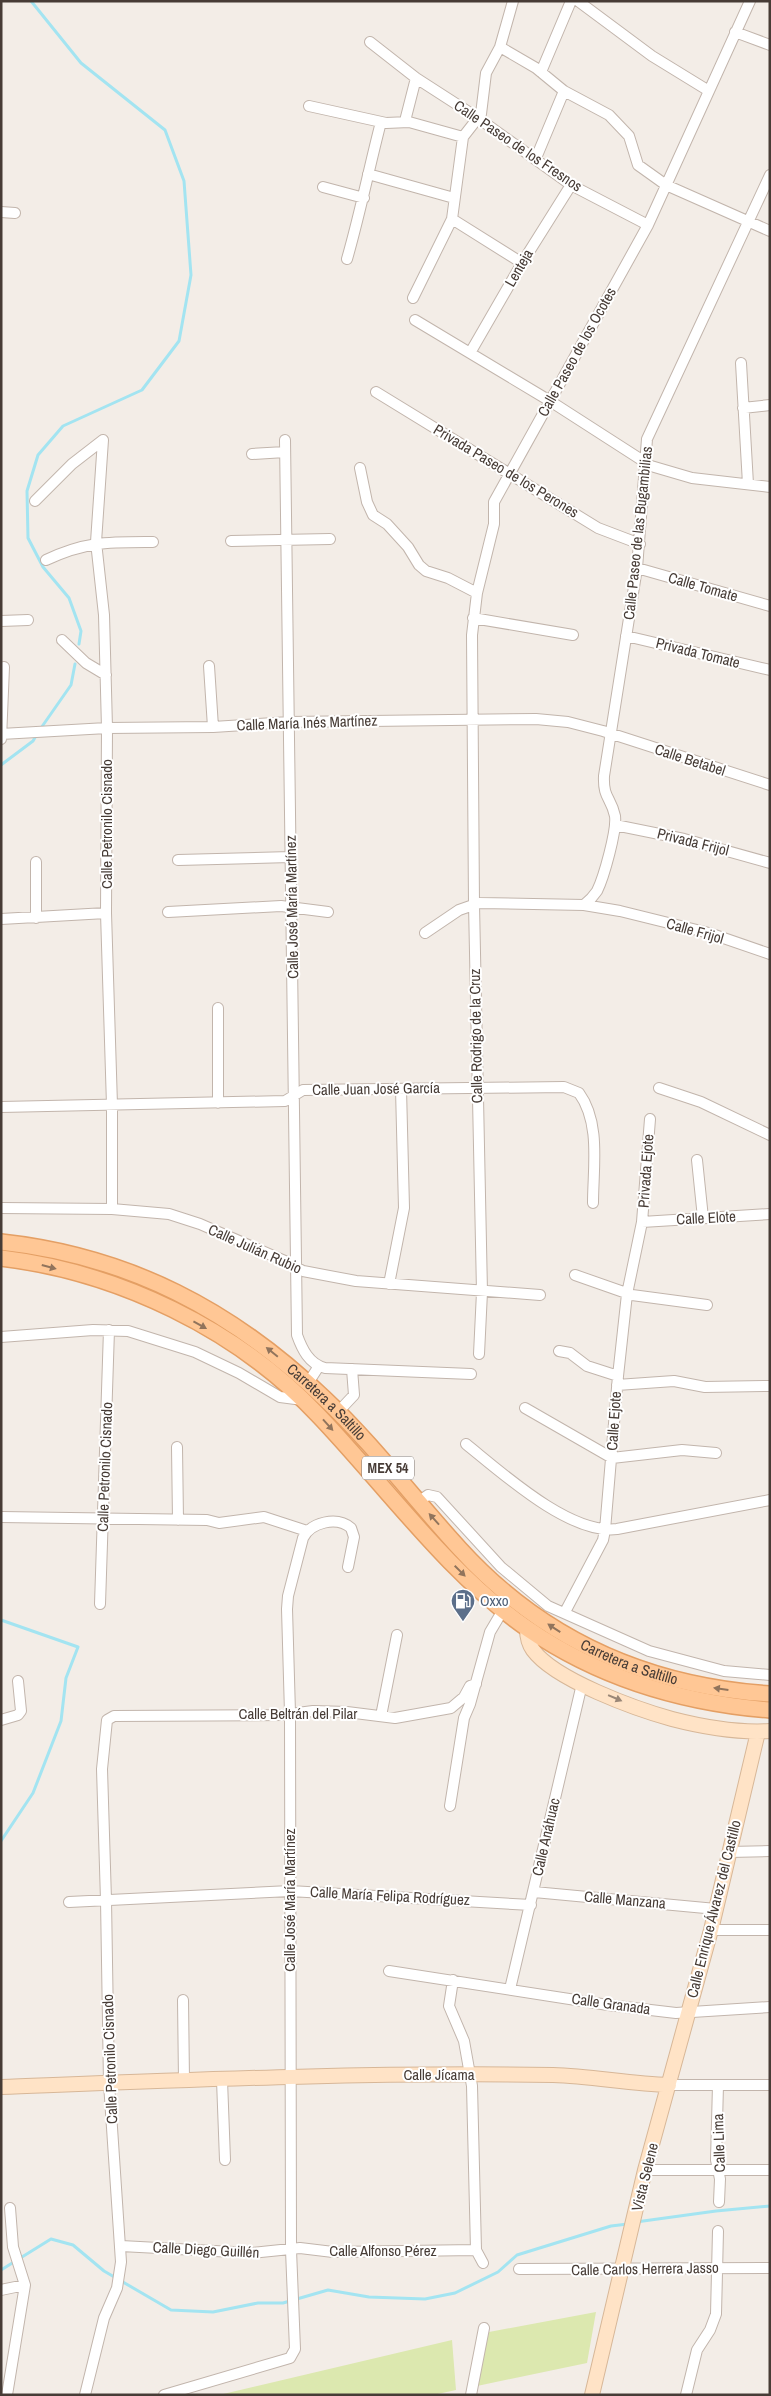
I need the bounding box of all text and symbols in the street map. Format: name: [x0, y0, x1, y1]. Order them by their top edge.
street label: Calle Paseo de los Fresnos: [450, 95, 586, 196]
street label: Lenteja: [499, 245, 538, 290]
street label: Calle Paseo de los Ocotes: [532, 283, 621, 420]
street label: Privada Paseo de los Perones: [430, 419, 583, 522]
street label: Calle Paseo de las Bugambilias: [618, 445, 657, 621]
street label: Calle Tomate: [666, 567, 741, 607]
street label: Privada Tomate: [654, 632, 743, 673]
street label: Calle María Inés Martínez: [236, 710, 378, 735]
street label: Calle Betabel: [652, 738, 728, 781]
street label: Calle Petronilo Cisnado: [96, 759, 117, 889]
street label: Privada Frijol: [655, 822, 731, 861]
street label: Calle José María Martínez: [280, 835, 303, 979]
street label: Calle Frijol: [664, 912, 726, 949]
street label: Calle Rodrigo de la Cruz: [464, 968, 487, 1104]
street label: Calle Juan José García: [312, 1077, 440, 1100]
street label: Privada Ejote: [632, 1133, 659, 1209]
street label: Calle Elote: [676, 1205, 736, 1230]
street label: Calle Julián Rubio: [205, 1219, 306, 1279]
one-way arrow: [42, 1263, 57, 1271]
one-way arrow: [193, 1321, 207, 1329]
one-way arrow: [266, 1347, 279, 1358]
street label: Carretera a Saltillo: [283, 1358, 371, 1445]
street label: Calle Ejote: [601, 1390, 626, 1451]
street label: Calle Petronilo Cisnado: [92, 1402, 117, 1532]
one-way arrow: [322, 1418, 333, 1431]
road number: MEX 54: [362, 1456, 414, 1480]
one-way arrow: [428, 1513, 439, 1526]
one-way arrow: [454, 1565, 466, 1577]
fuel station icon: Oxxo: [450, 1588, 476, 1622]
place label: Oxxo: [480, 1590, 509, 1611]
one-way arrow: [547, 1623, 560, 1633]
street label: Carretera a Saltillo: [577, 1634, 680, 1690]
one-way arrow: [713, 1685, 729, 1693]
one-way arrow: [608, 1695, 622, 1703]
street label: Calle Beltrán del Pilar: [239, 1703, 357, 1724]
street label: Calle Anáhuac: [526, 1796, 565, 1878]
street label: Calle Enrique Álvarez del Castillo: [681, 1818, 746, 2000]
street label: Calle José María Martínez: [279, 1828, 300, 1972]
street label: Calle María Felipa Rodríguez: [310, 1881, 470, 1910]
street label: Calle Manzana: [583, 1885, 667, 1914]
street label: Calle Granada: [570, 1988, 652, 2019]
street label: Calle Petronilo Cisnado: [97, 1994, 122, 2124]
street label: Calle Jícama: [403, 2064, 475, 2085]
street label: Calle Lima: [707, 2113, 730, 2173]
street label: Vista Selene: [626, 2140, 663, 2213]
street label: Calle Diego Guillén: [152, 2236, 260, 2263]
street label: Calle Alfonso Pérez: [329, 2240, 437, 2261]
street label: Calle Carlos Herrera Jasso: [571, 2257, 719, 2280]

